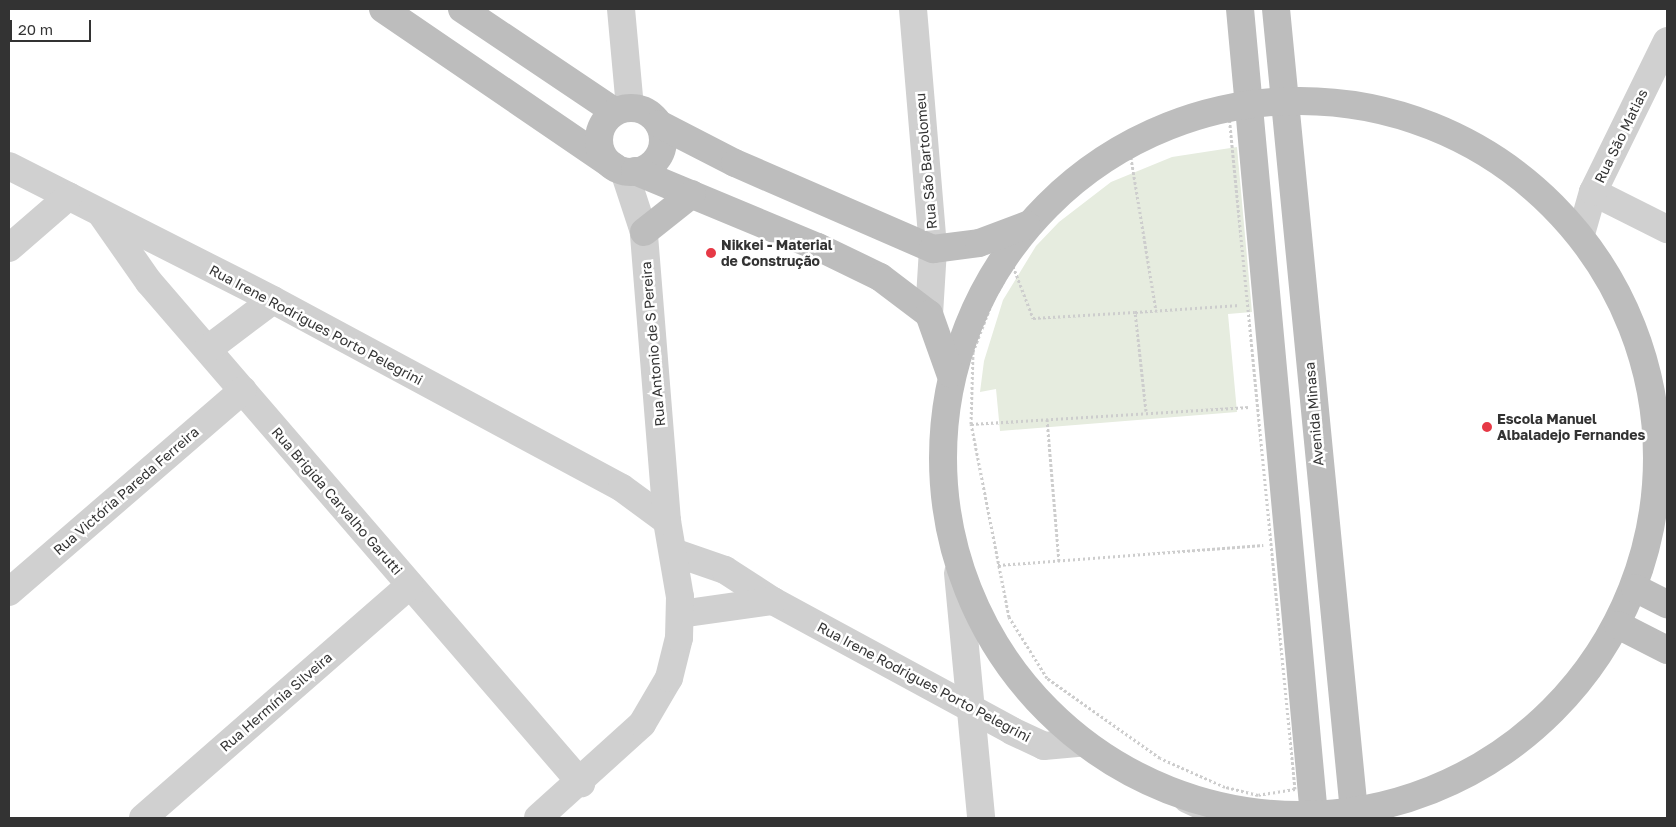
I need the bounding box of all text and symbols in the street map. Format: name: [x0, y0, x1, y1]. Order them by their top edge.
scale bar: [12, 10, 94, 42]
text: 20 m: [18, 20, 53, 38]
street label: Rua São Matias: [1591, 86, 1651, 186]
street label: Rua São Bartolomeu: [912, 92, 940, 230]
place label: Nikkei - Material de Construção: [721, 237, 832, 270]
marker: Nikkei - Material de Construção: [705, 247, 717, 259]
street label: Rua Irene Rodrigues Porto Pelegrini: [206, 261, 426, 389]
street label: Rua Antonio de S Pereira: [637, 261, 669, 427]
street label: Avenida Minasa: [1301, 361, 1327, 467]
place label: Escola Manuel Albaladejo Fernandes: [1497, 411, 1645, 444]
marker: Escola Manuel Albaladejo Fernandes: [1481, 421, 1493, 433]
street label: Rua Victória Pareda Ferreira: [50, 423, 202, 559]
street label: Rua Brigida Carvalho Garutti: [268, 424, 406, 578]
street label: Rua Irene Rodrigues Porto Pelegrini: [814, 618, 1034, 746]
street label: Rua Hermínia Silveira: [217, 649, 335, 755]

